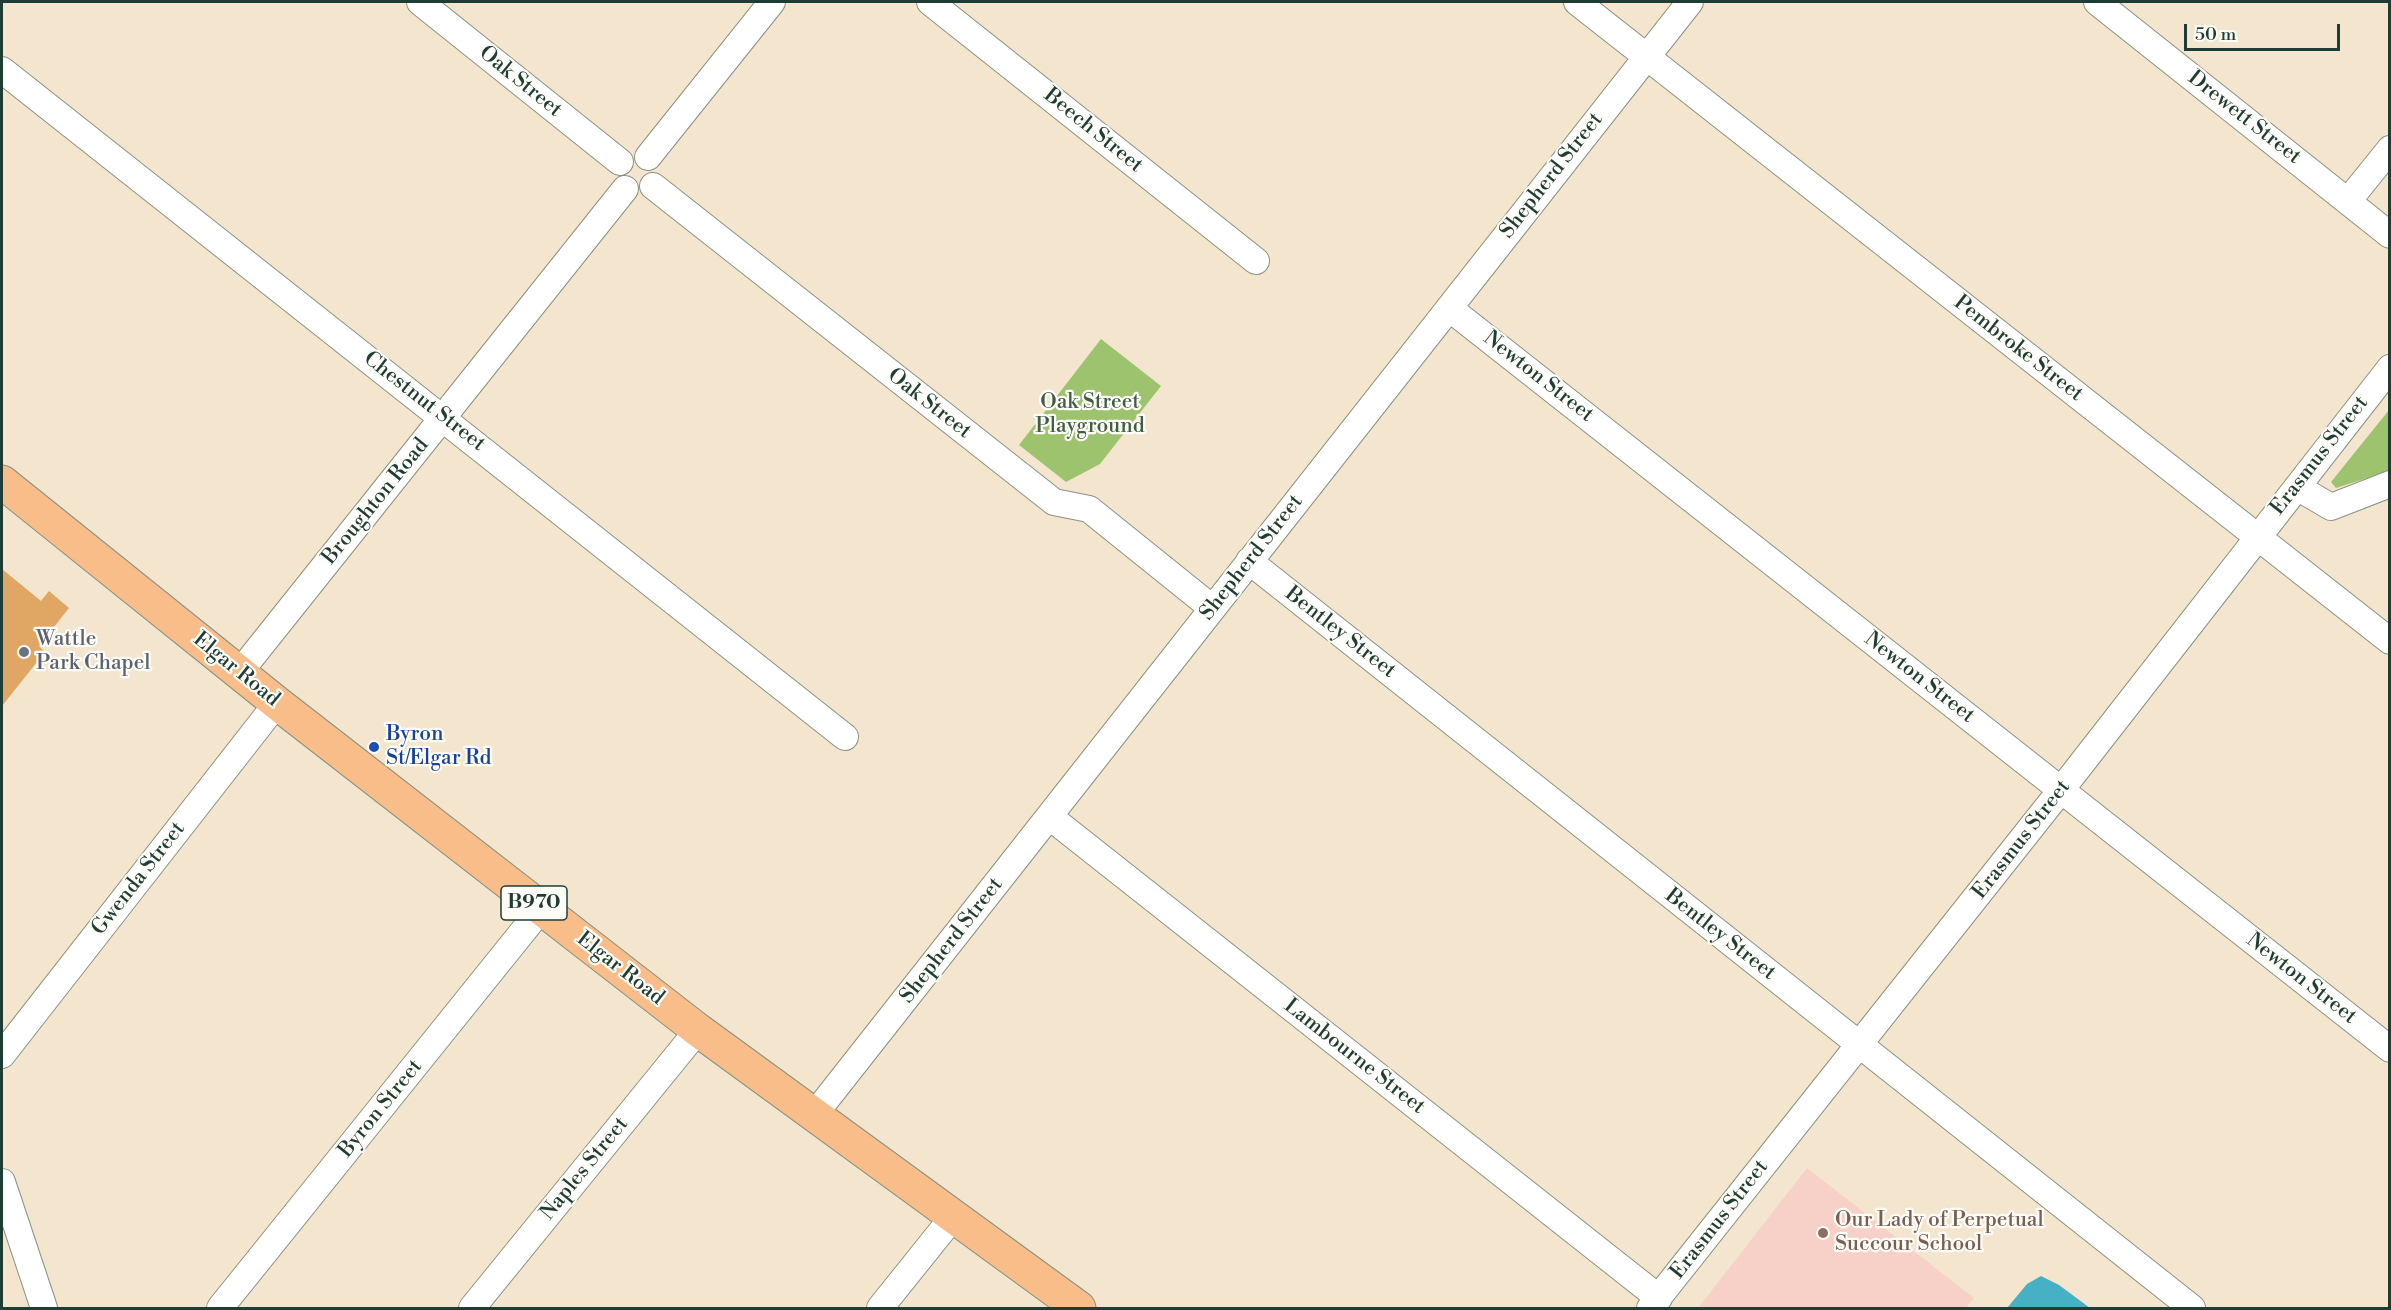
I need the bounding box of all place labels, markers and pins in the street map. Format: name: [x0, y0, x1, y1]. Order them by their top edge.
place label: Wattle Park Chapel: [36, 627, 151, 677]
marker: Wattle Park Chapel: [17, 645, 31, 659]
place label: Byron St/Elgar Rd: [386, 722, 492, 772]
marker: Byron St/Elgar Rd: [367, 740, 381, 754]
place label: Our Lady of Perpetual Succour School: [1835, 1208, 2044, 1258]
marker: Our Lady of Perpetual Succour School: [1816, 1226, 1830, 1240]

